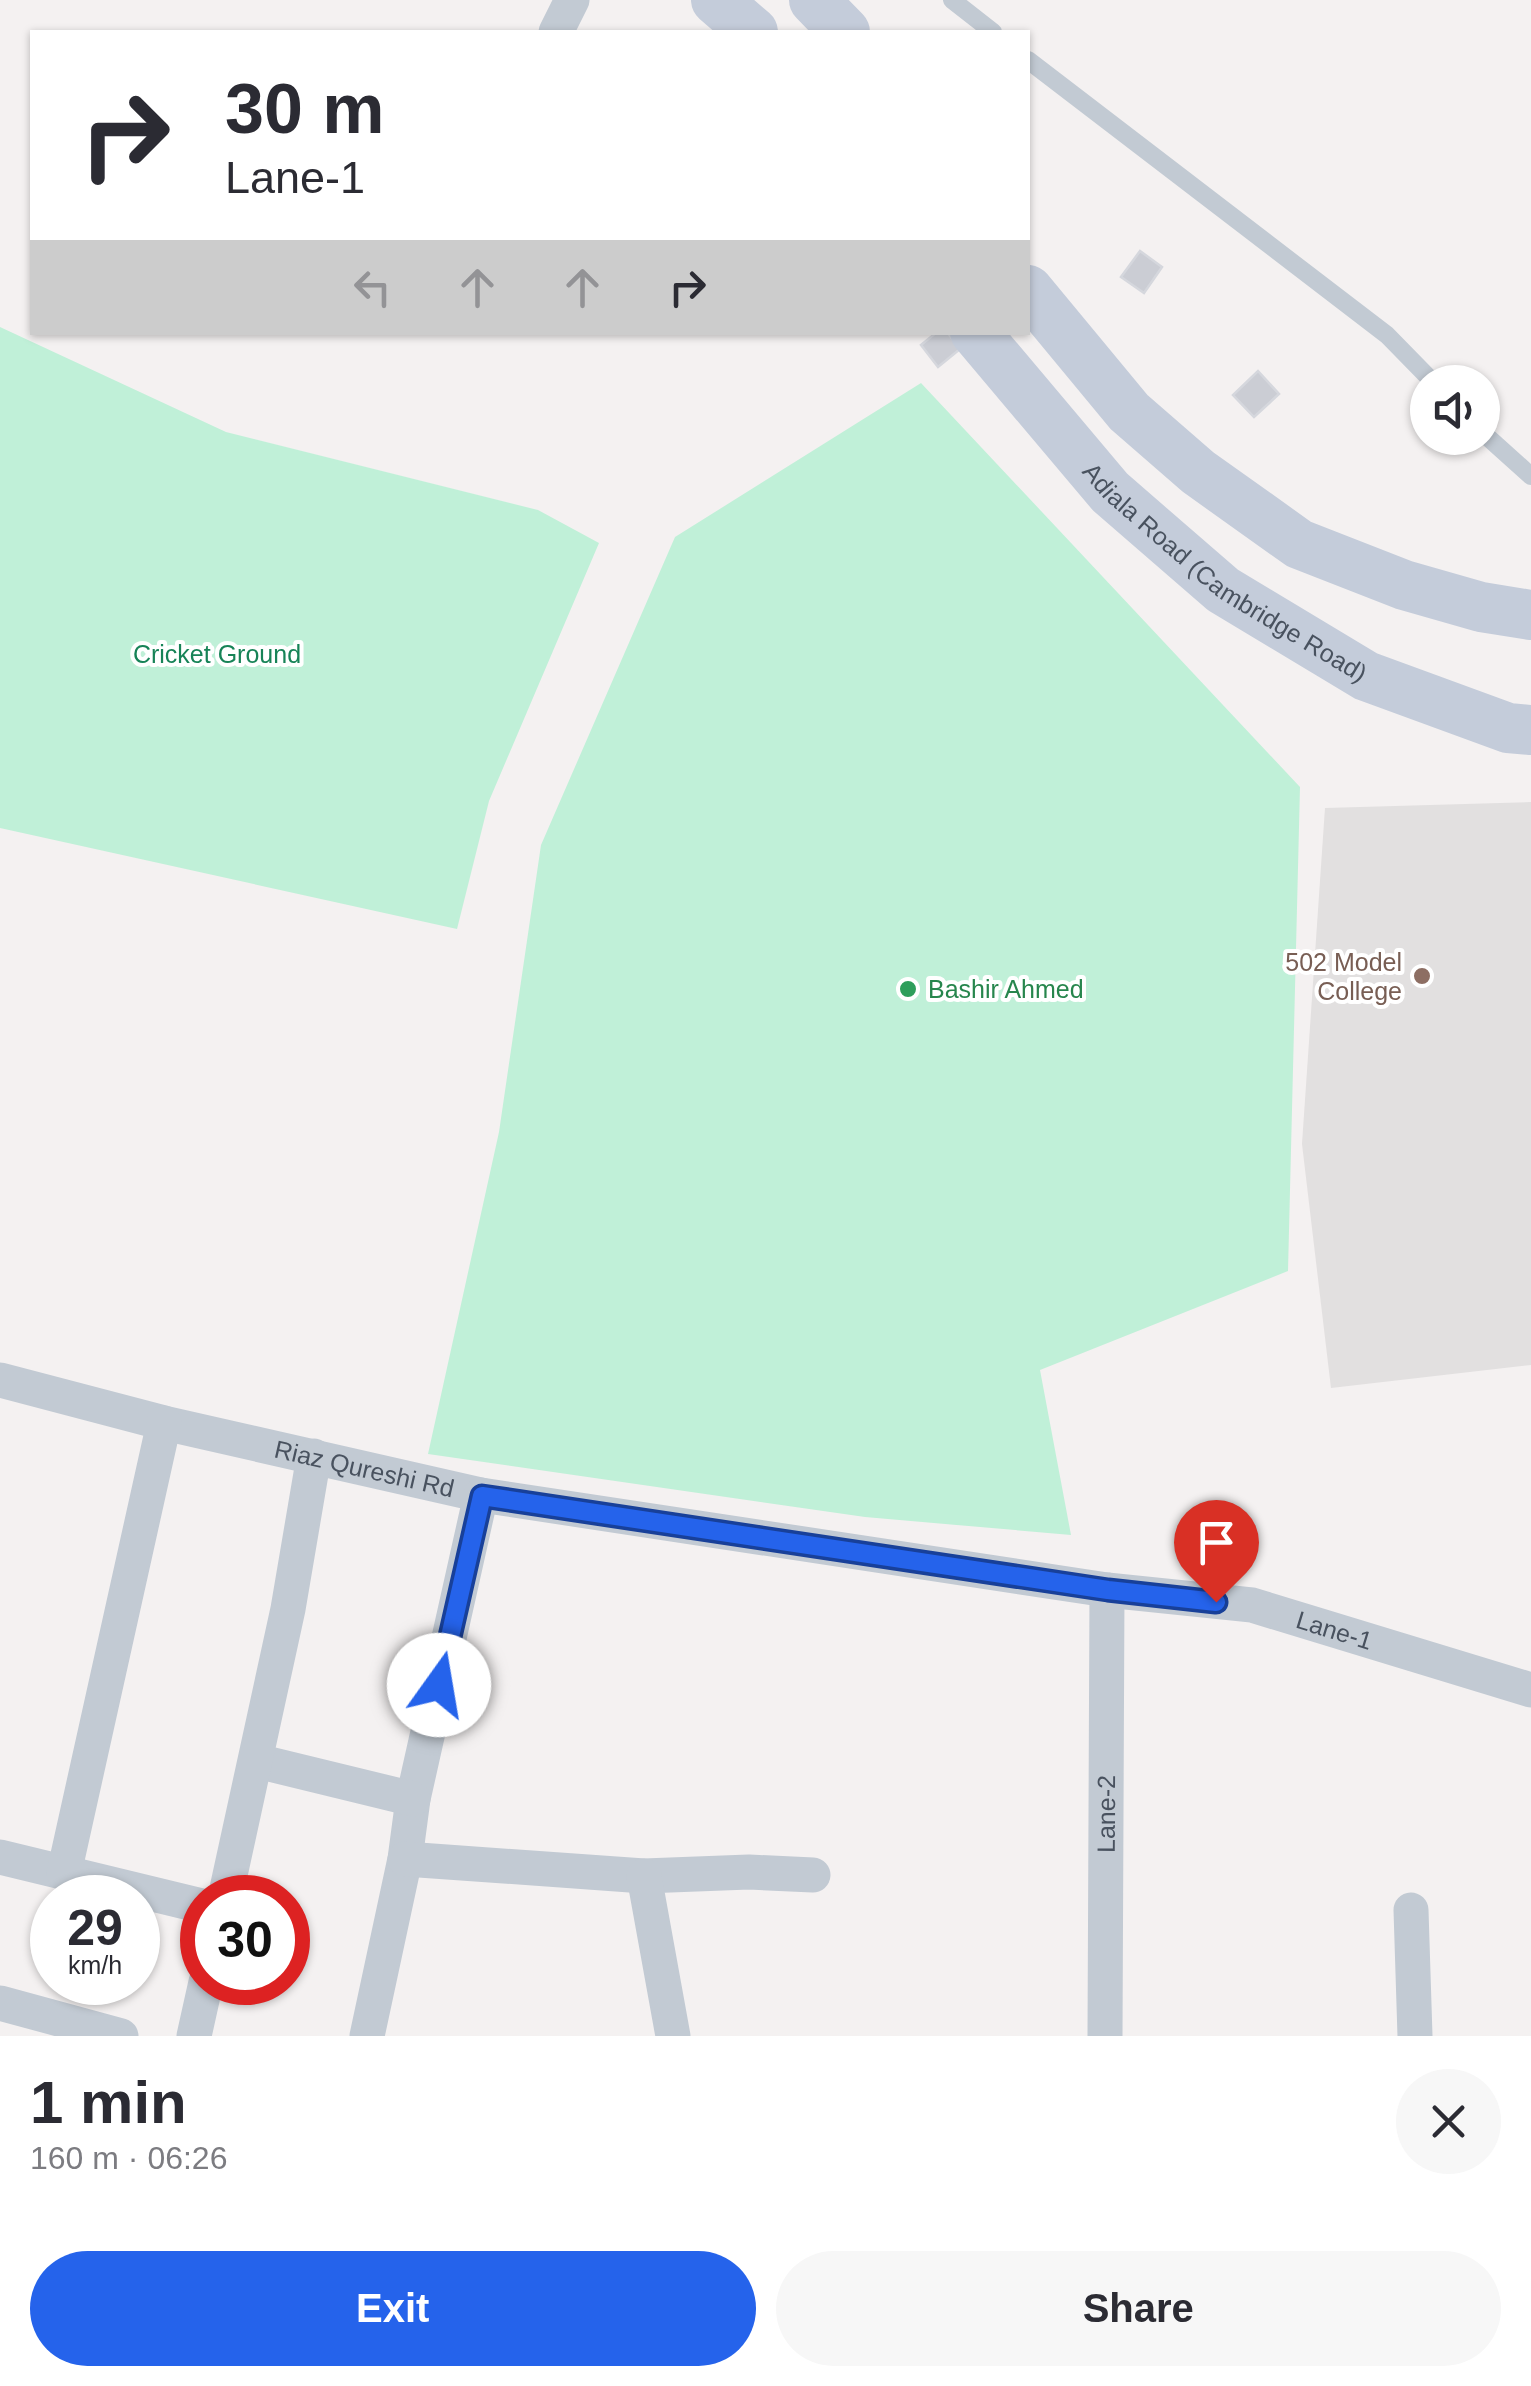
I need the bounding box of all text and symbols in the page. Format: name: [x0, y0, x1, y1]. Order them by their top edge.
icon: right: [60, 70, 190, 200]
text: 30 m: [225, 70, 385, 148]
text: Lane-1: [225, 152, 365, 203]
icon: left: [345, 260, 400, 315]
icon: ahead: [450, 260, 505, 315]
icon: ahead: [555, 260, 610, 315]
icon: right: [660, 260, 715, 315]
map controls: [1410, 365, 1500, 455]
button: sound: [1410, 365, 1500, 455]
street label: Adiala Road (Cambridge Road): [1078, 457, 1372, 687]
park label: Cricket Ground: [133, 640, 301, 668]
place label: 502 Model College: [1285, 948, 1402, 1005]
marker: 502 Model College: [1411, 965, 1433, 987]
place label: Bashir Ahmed: [928, 975, 1084, 1003]
marker: Bashir Ahmed: [897, 978, 919, 1000]
street label: Riaz Qureshi Rd: [272, 1435, 457, 1502]
pin: [1174, 1500, 1259, 1603]
icon: arrive: [1189, 1515, 1244, 1570]
street label: Lane-1: [1293, 1605, 1376, 1655]
position arrow: [387, 1633, 491, 1737]
street label: Lane-2: [1092, 1775, 1120, 1853]
speed limit sign: 30: [180, 1875, 310, 2005]
text: 29: [67, 1900, 123, 1956]
text: km/h: [68, 1951, 122, 1979]
text: 1 min: [30, 2069, 187, 2136]
button: close: [1396, 2069, 1501, 2174]
text: 160 m · 06:26: [30, 2140, 227, 2176]
button: Exit: [30, 2251, 756, 2366]
button: Share: [776, 2251, 1501, 2366]

